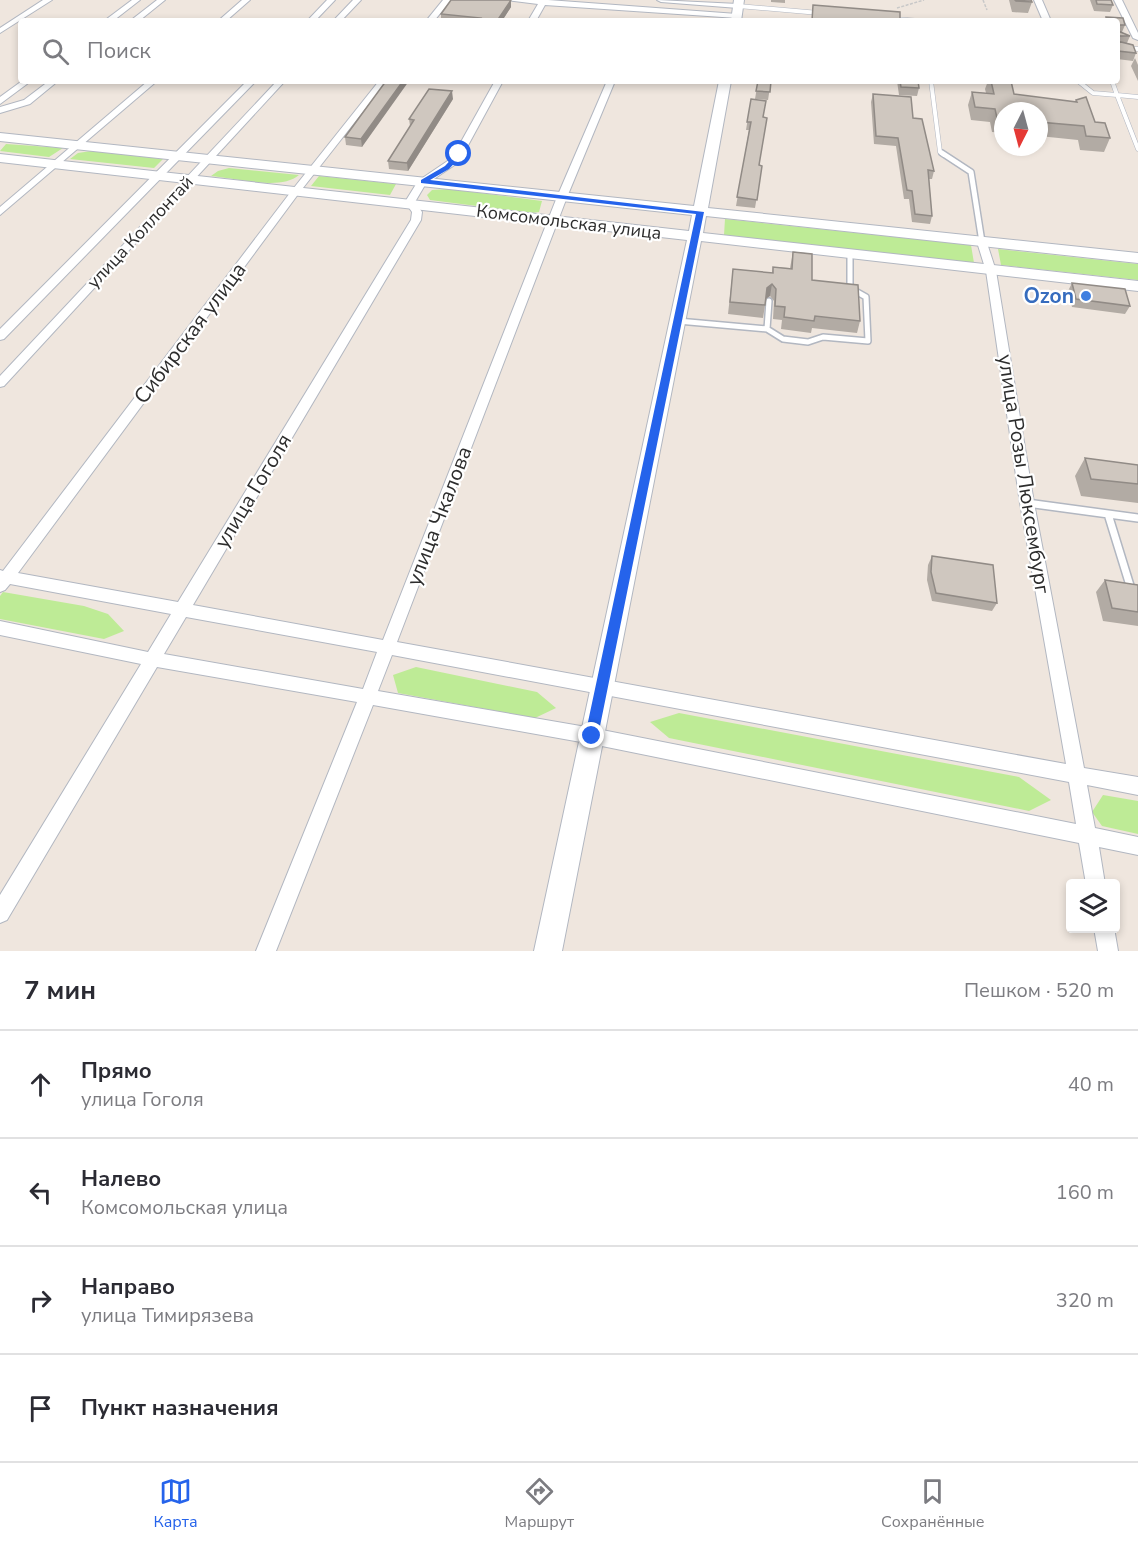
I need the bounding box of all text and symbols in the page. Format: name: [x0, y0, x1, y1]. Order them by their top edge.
search box: [18, 18, 1120, 84]
icon: search: [39, 35, 72, 68]
text: Поиск: [87, 36, 151, 66]
north arrow: [994, 102, 1048, 156]
route start: [445, 140, 471, 166]
street label: улица Коллонтай: [81, 170, 199, 294]
street label: Комсомольская улица: [475, 199, 663, 245]
street label: Сибирская улица: [127, 256, 253, 410]
place label: Ozon: [1023, 282, 1074, 310]
marker: Ozon: [1079, 289, 1093, 303]
street label: улица Розы Люксембург: [991, 352, 1057, 596]
street label: улица Гоголя: [208, 429, 298, 553]
street label: улица Чкалова: [400, 442, 478, 590]
route end: [578, 722, 604, 748]
map controls: [1066, 879, 1120, 933]
button: layers: [1066, 879, 1120, 933]
text: 7 мин: [24, 973, 96, 1008]
text: Пешком · 520 m: [964, 977, 1114, 1004]
text: Прямо: [81, 1056, 152, 1086]
icon: ahead: [24, 1068, 57, 1101]
text: 40 m: [1068, 1071, 1114, 1098]
text: улица Гоголя: [81, 1086, 204, 1113]
text: Налево: [81, 1164, 161, 1194]
icon: left: [24, 1176, 57, 1209]
text: 160 m: [1056, 1179, 1114, 1206]
text: Комсомольская улица: [81, 1194, 288, 1221]
text: Направо: [81, 1272, 175, 1302]
icon: right: [24, 1284, 57, 1317]
text: 320 m: [1056, 1287, 1114, 1314]
text: улица Тимирязева: [81, 1302, 254, 1329]
icon: arrive: [24, 1392, 57, 1425]
text: Пункт назначения: [81, 1393, 279, 1423]
tab: Карта: [153, 1475, 198, 1533]
tab: Маршрут: [505, 1475, 574, 1533]
tab: Сохранённые: [881, 1475, 984, 1533]

